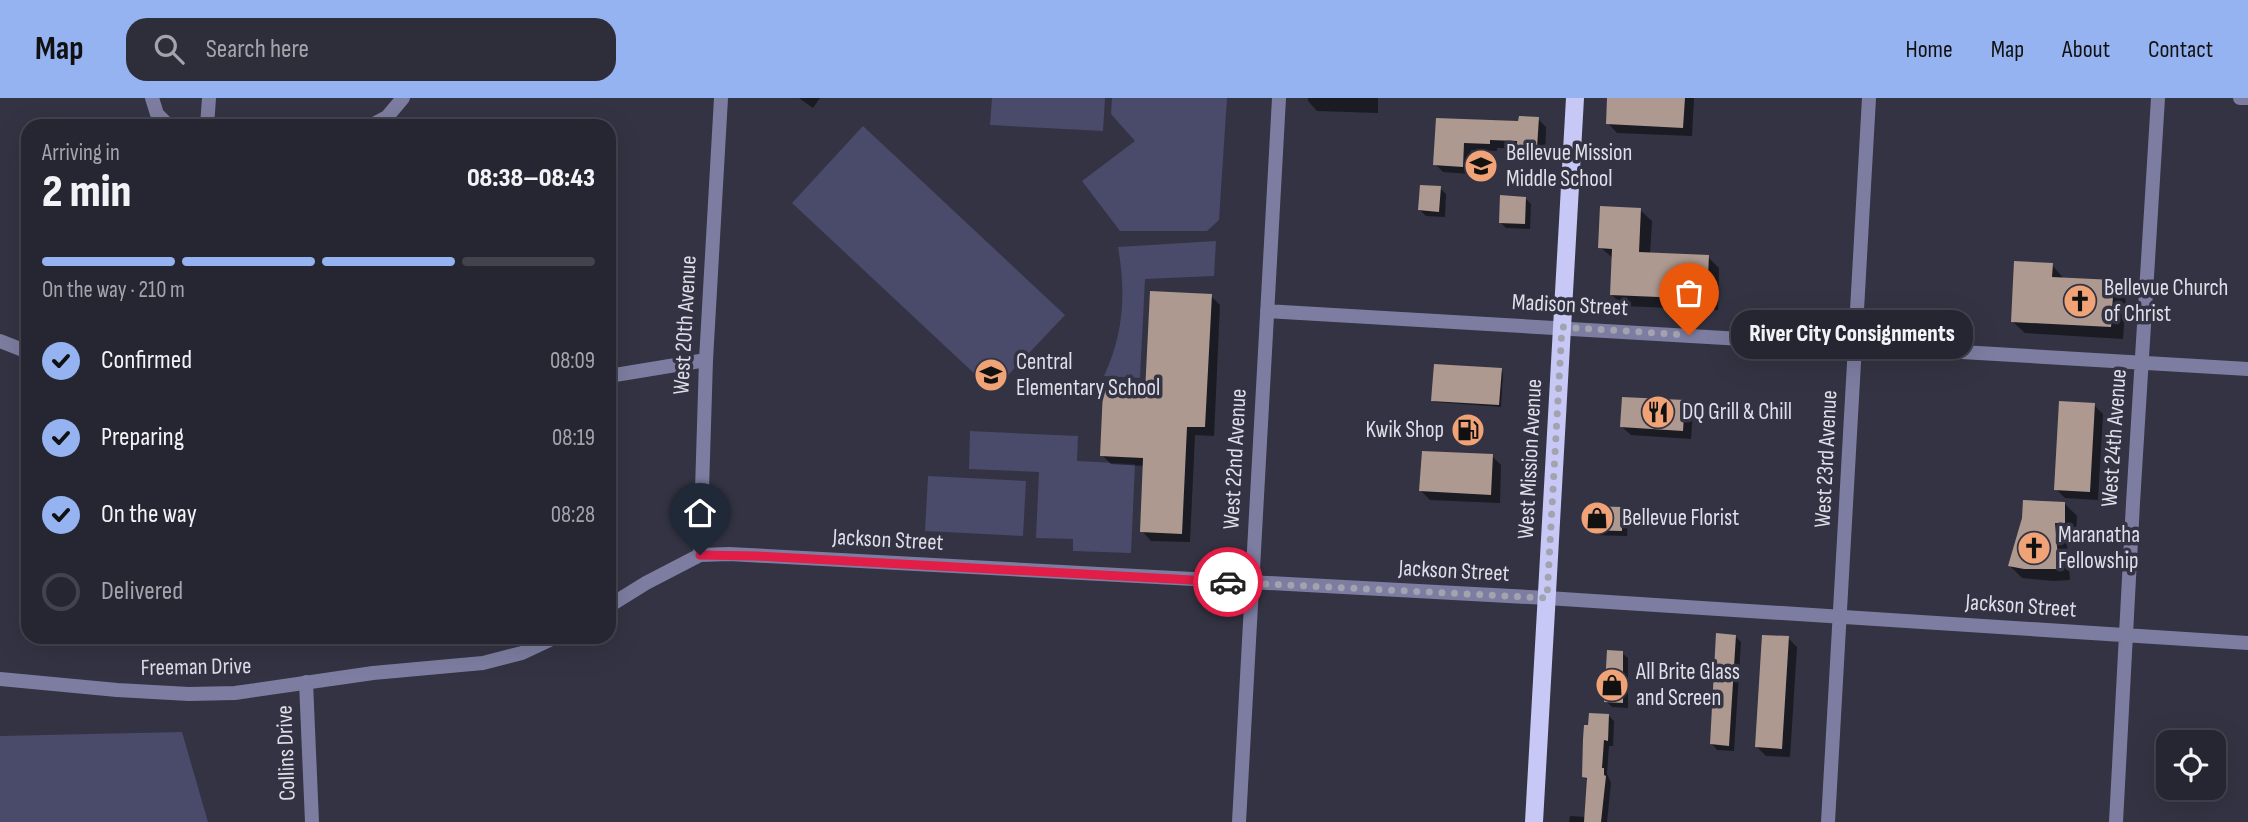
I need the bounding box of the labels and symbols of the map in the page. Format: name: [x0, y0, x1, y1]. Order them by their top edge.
place label: Bellevue Mission Middle School: [1506, 139, 1632, 193]
school or university icon: Bellevue Mission Middle School: [1462, 147, 1500, 185]
street label: West 20th Avenue: [667, 255, 703, 395]
pin: [1659, 263, 1719, 335]
place label: Bellevue Church of Christ: [2104, 274, 2228, 328]
church icon: Bellevue Church of Christ: [2061, 282, 2099, 320]
street label: Madison Street: [1511, 288, 1629, 322]
callout: River City Consignments: [1731, 310, 1972, 360]
place label: Central Elementary School: [1016, 348, 1160, 402]
school or university icon: Central Elementary School: [972, 356, 1010, 394]
street label: West 24th Avenue: [2095, 368, 2133, 508]
street label: West Mission Avenue: [1512, 378, 1548, 540]
street label: West 22nd Avenue: [1217, 388, 1253, 530]
street label: West 23rd Avenue: [1808, 390, 1844, 528]
restaurant icon: DQ Grill & Chill: [1639, 393, 1677, 431]
place label: DQ Grill & Chill: [1682, 398, 1792, 426]
fuel station icon: Kwik Shop: [1449, 411, 1487, 449]
place label: Kwik Shop: [1366, 416, 1444, 444]
pin: [670, 483, 730, 555]
shop icon: Bellevue Florist: [1578, 499, 1616, 537]
place label: Bellevue Florist: [1622, 504, 1739, 532]
place label: Maranatha Fellowship: [2058, 521, 2140, 575]
street label: Jackson Street: [831, 523, 944, 557]
church icon: Maranatha Fellowship: [2015, 529, 2053, 567]
courier: [1193, 547, 1263, 617]
street label: Jackson Street: [1397, 554, 1510, 588]
street label: Jackson Street: [1964, 588, 2077, 624]
street label: Freeman Drive: [140, 652, 252, 682]
place label: All Brite Glass and Screen: [1635, 658, 1740, 712]
shop icon: All Brite Glass and Screen: [1593, 666, 1631, 704]
street label: Collins Drive: [270, 705, 302, 801]

